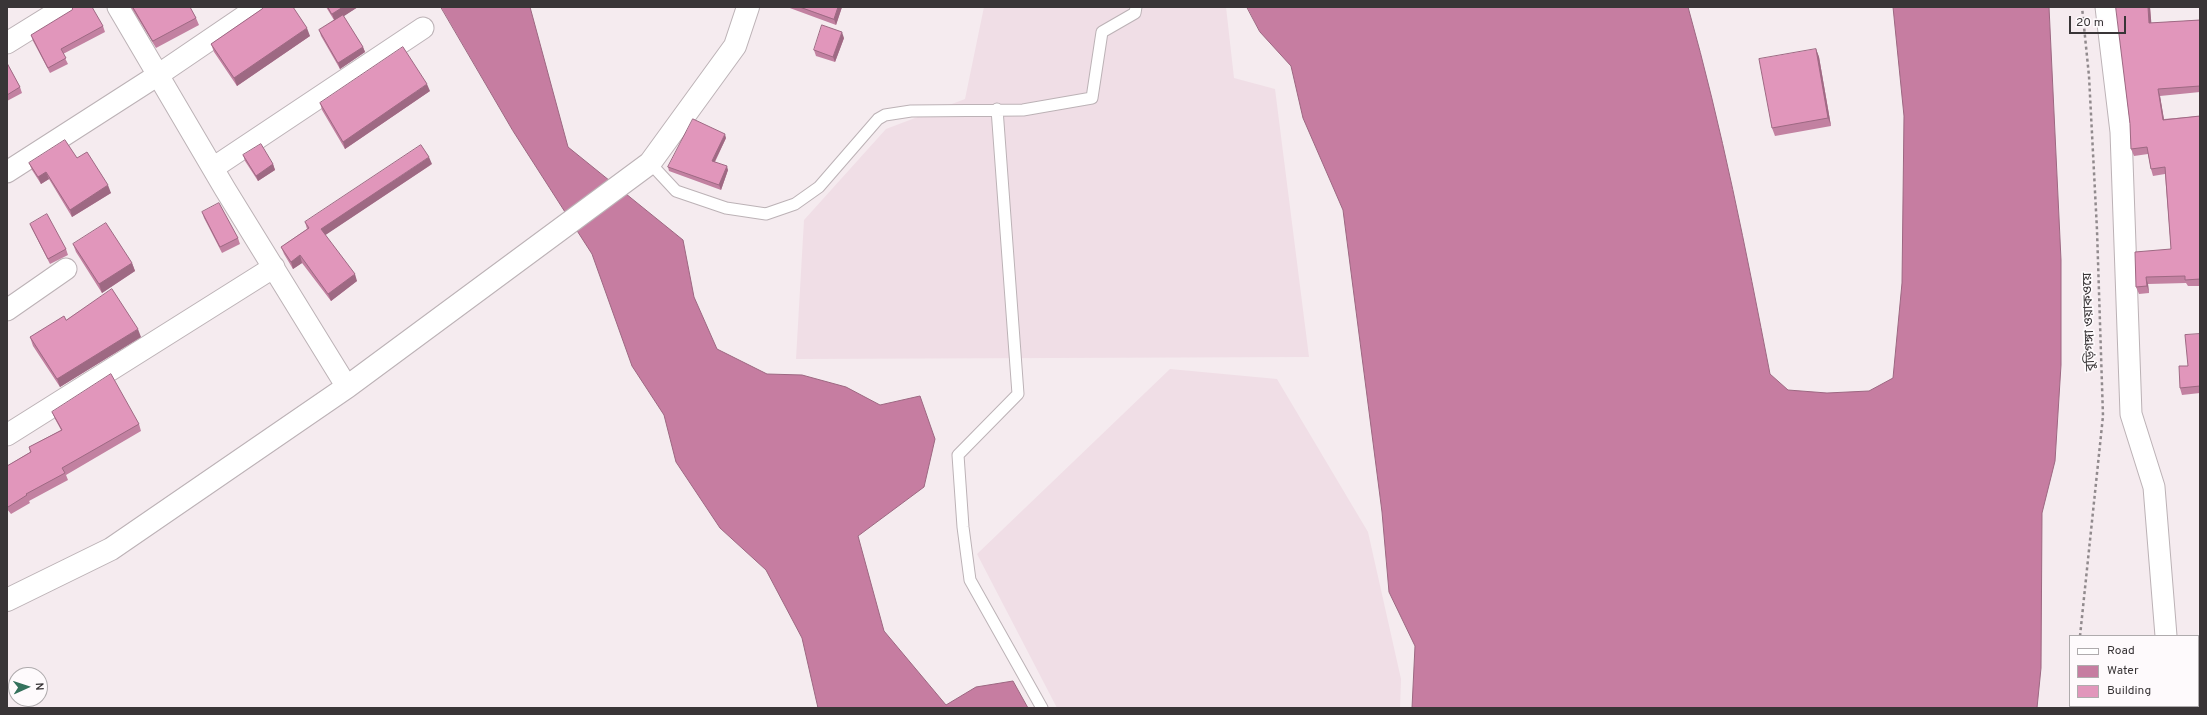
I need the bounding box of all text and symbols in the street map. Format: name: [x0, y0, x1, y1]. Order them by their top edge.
scale bar: [2071, 8, 2128, 34]
text: 20 m: [2076, 15, 2104, 31]
street label: বুড়িগঙ্গা ওয়াকওয়ে: [2080, 273, 2100, 371]
legend: [2069, 635, 2199, 707]
text: Road: [2107, 643, 2135, 659]
text: Water: [2107, 663, 2139, 679]
north arrow: [8, 667, 48, 707]
text: N: [32, 682, 46, 691]
text: Building: [2107, 683, 2151, 699]

